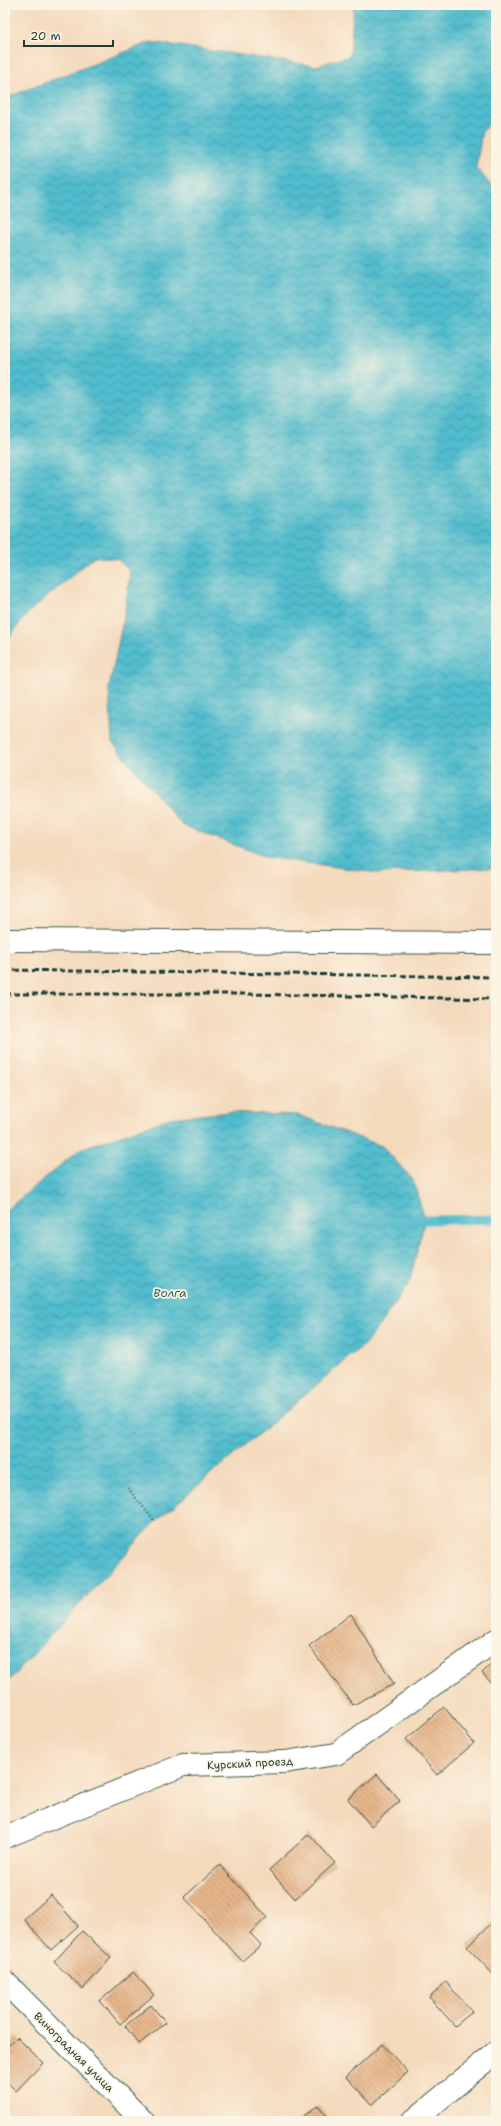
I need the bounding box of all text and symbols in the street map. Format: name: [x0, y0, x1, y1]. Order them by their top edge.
scale bar: [24, 22, 113, 48]
text: 20 m: [30, 28, 61, 44]
water label: Волга: [153, 1285, 187, 1301]
street label: Курский проезд: [207, 1754, 293, 1773]
street label: Виноградная улица: [30, 2009, 117, 2096]

